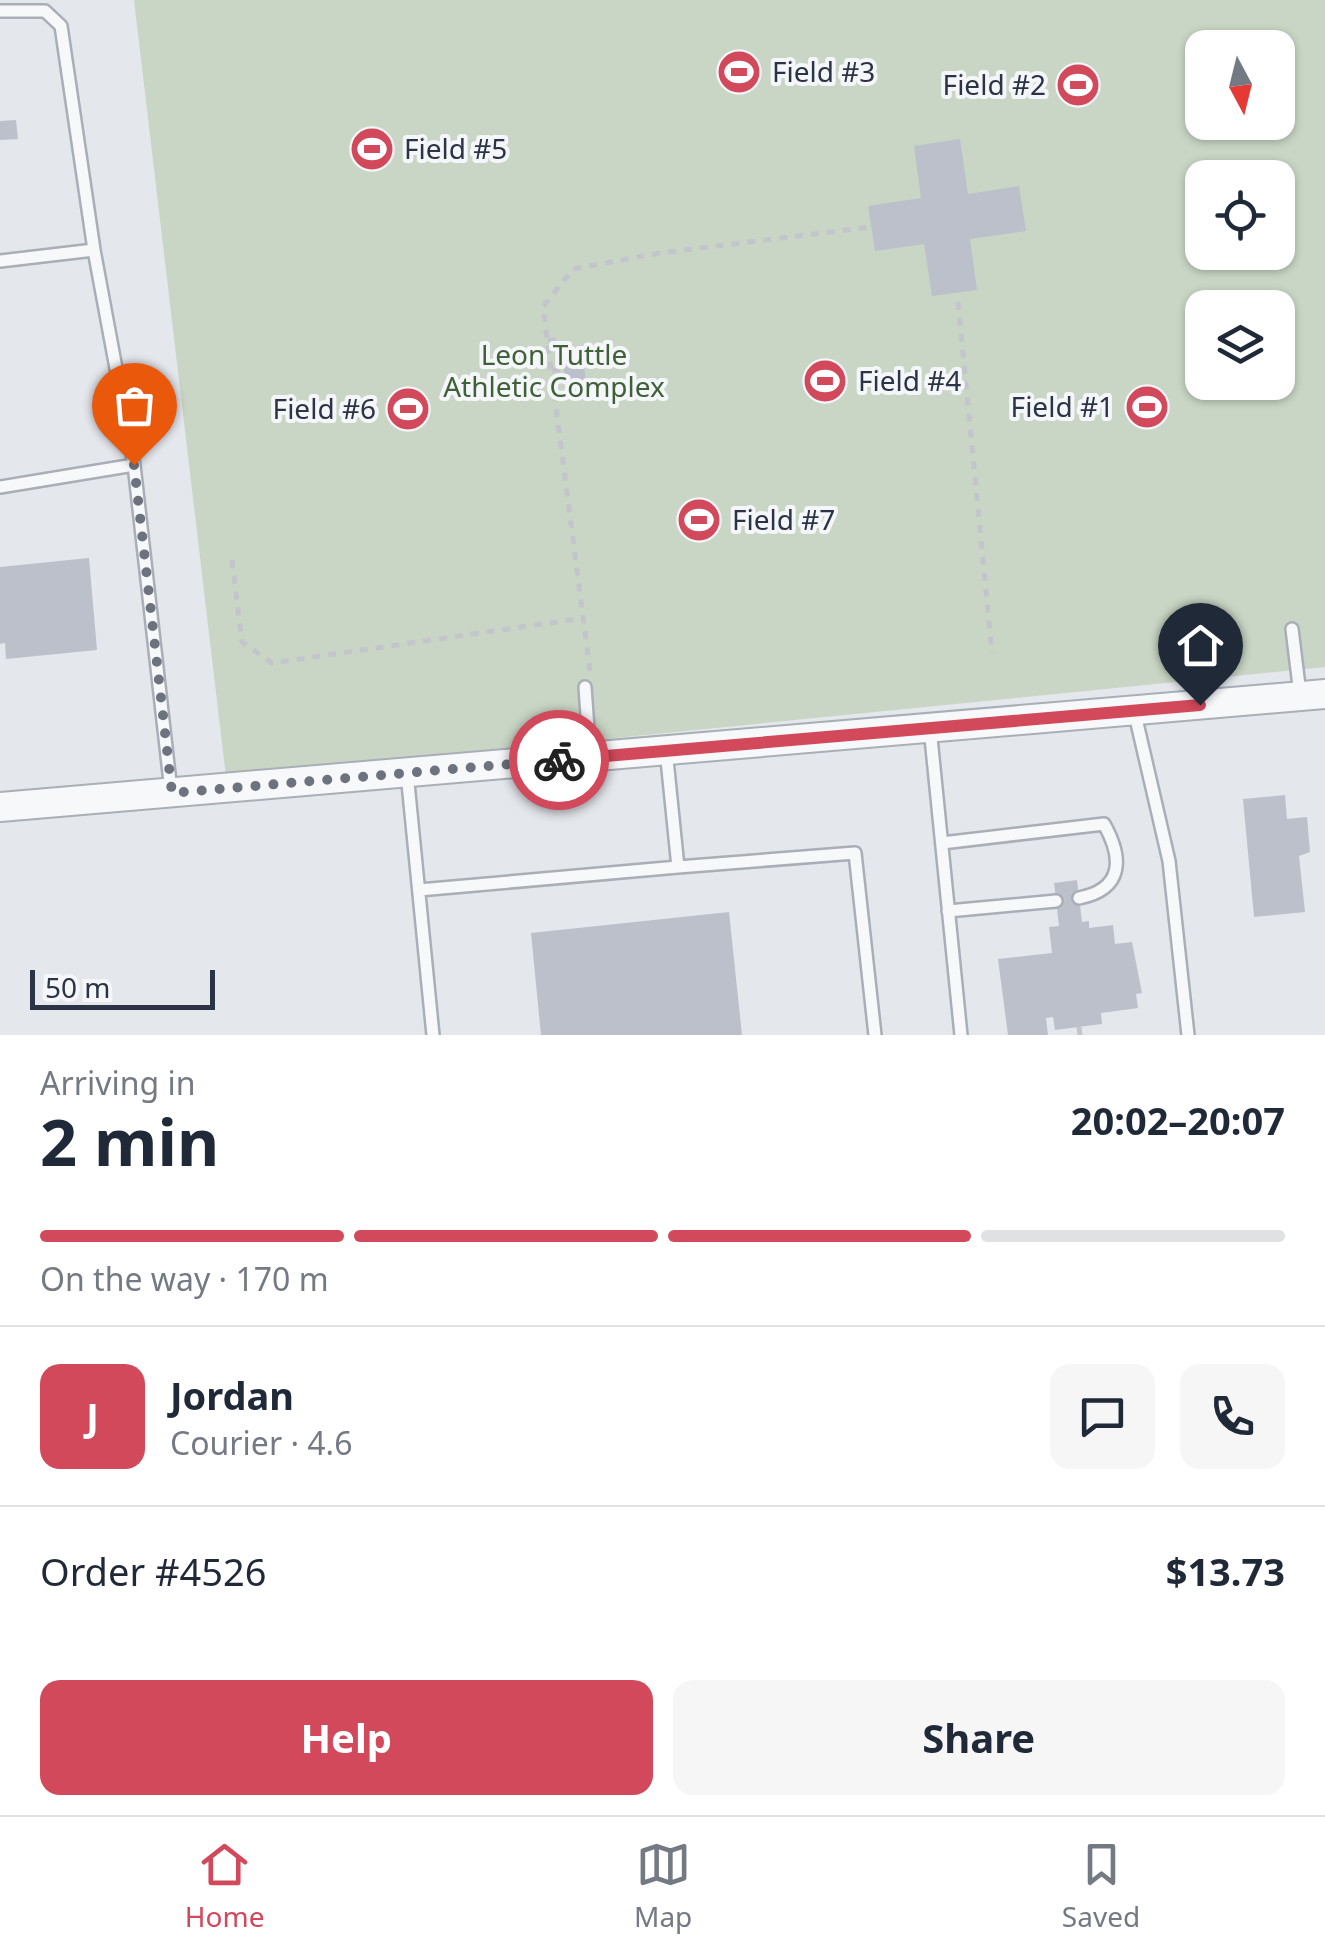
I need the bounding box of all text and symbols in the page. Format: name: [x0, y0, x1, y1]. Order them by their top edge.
north arrow: [1185, 30, 1295, 140]
map controls: [1185, 30, 1295, 400]
sports icon: Field #3: [716, 49, 762, 95]
place label: Field #3: [772, 52, 875, 90]
sports icon: Field #2: [1055, 62, 1101, 108]
place label: Field #2: [943, 65, 1046, 103]
sports icon: Field #5: [349, 126, 395, 172]
place label: Field #5: [404, 129, 507, 167]
button: locate: [1185, 160, 1295, 270]
button: layers: [1185, 290, 1295, 400]
park label: Leon Tuttle Athletic Complex: [443, 335, 665, 405]
sports icon: Field #4: [802, 358, 848, 404]
place label: Field #4: [858, 361, 961, 399]
pin: [92, 363, 177, 466]
icon: bag: [107, 378, 162, 433]
sports icon: Field #1: [1124, 384, 1170, 430]
sports icon: Field #6: [385, 386, 431, 432]
place label: Field #1: [1011, 387, 1114, 425]
place label: Field #6: [273, 389, 376, 427]
sports icon: Field #7: [676, 497, 722, 543]
place label: Field #7: [732, 500, 835, 538]
pin: [1158, 603, 1243, 706]
icon: home: [1173, 618, 1228, 673]
courier: [509, 710, 609, 810]
icon: bike: [532, 733, 587, 788]
scale bar: [30, 965, 215, 1010]
text: 50 m: [45, 968, 111, 1006]
text: Arriving in: [40, 1061, 195, 1104]
text: 20:02–20:07: [1071, 1094, 1285, 1146]
text: 2 min: [40, 1097, 219, 1185]
text: On the way · 170 m: [40, 1257, 329, 1300]
button: chat: [1050, 1364, 1155, 1469]
button: phone: [1180, 1364, 1285, 1469]
text: Jordan: [170, 1369, 294, 1421]
text: J: [86, 1390, 99, 1442]
text: Courier · 4.6: [170, 1421, 353, 1464]
text: Order #4526: [40, 1545, 266, 1597]
text: $13.73: [1166, 1545, 1285, 1597]
button: Help: [40, 1680, 653, 1795]
button: Share: [673, 1680, 1285, 1795]
tab: Home: [185, 1837, 264, 1935]
tab: Map: [634, 1837, 692, 1935]
tab: Saved: [1062, 1837, 1140, 1935]

